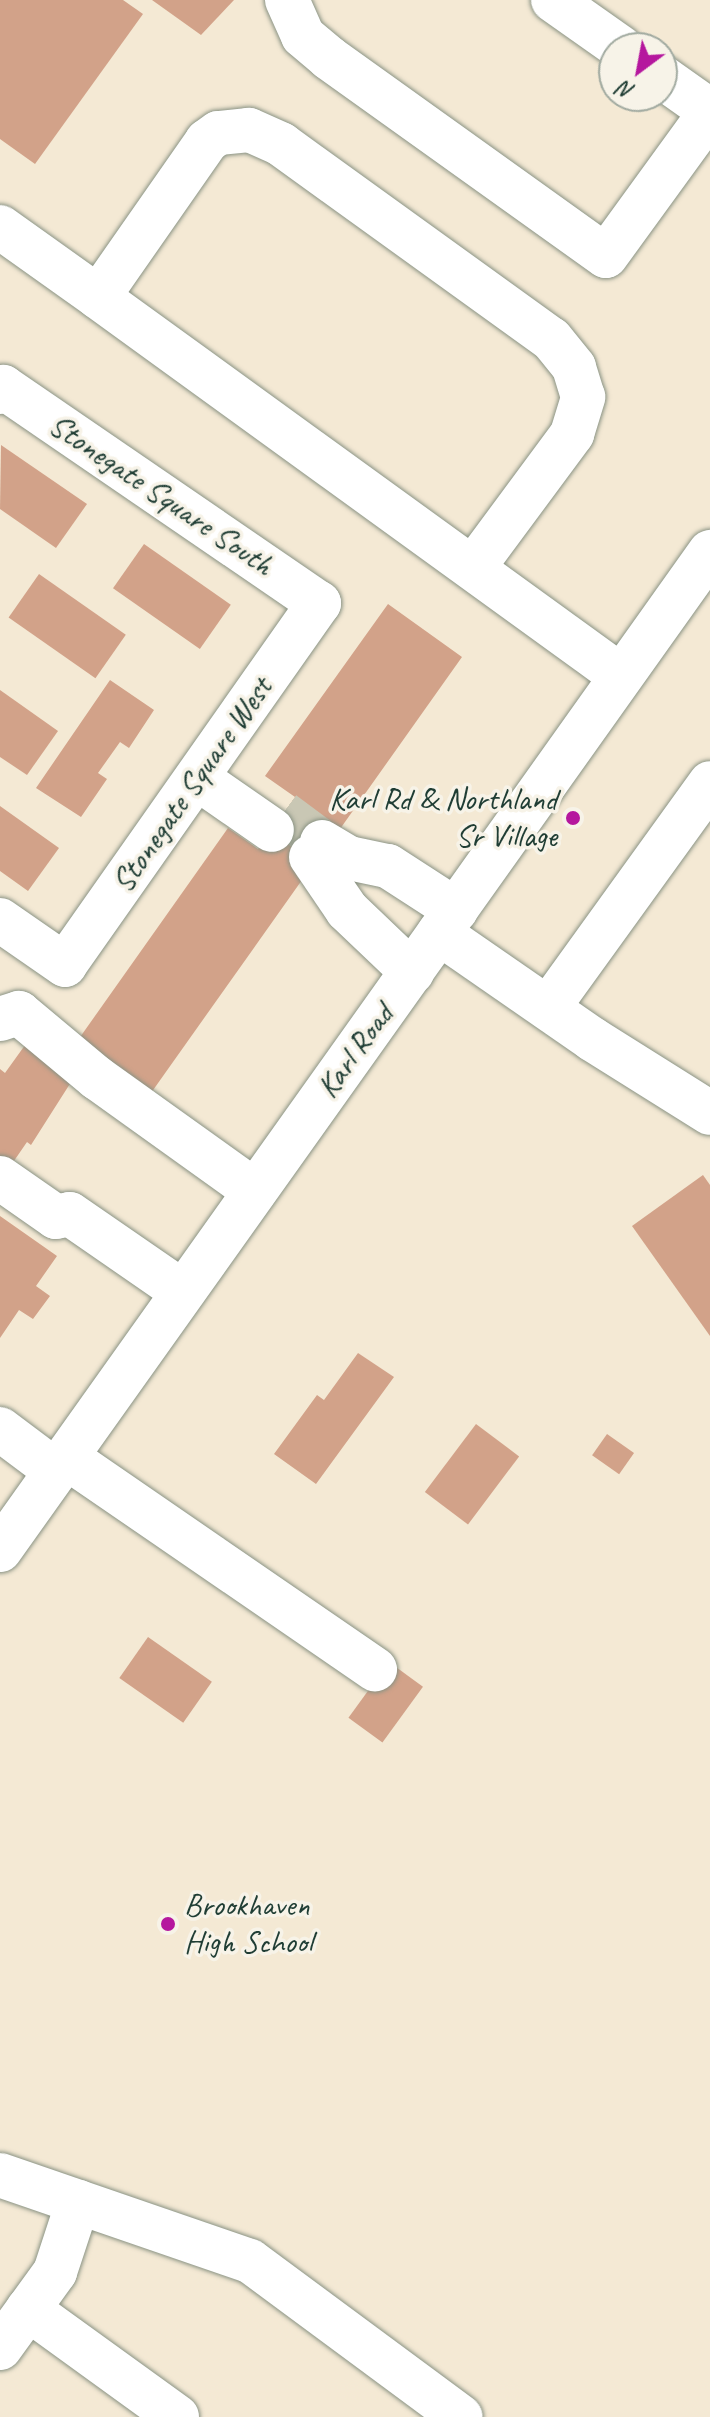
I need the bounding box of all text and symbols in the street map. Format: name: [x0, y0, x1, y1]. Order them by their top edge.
north arrow: [598, 32, 678, 112]
text: N: [613, 75, 640, 106]
street label: Stonegate Square South: [42, 406, 280, 584]
street label: Stonegate Square West: [104, 671, 280, 899]
place label: Karl Rd & Northland Sr Village: [328, 781, 557, 856]
marker: Karl Rd & Northland Sr Village: [564, 809, 582, 827]
street label: Karl Road: [308, 996, 402, 1106]
place label: Brookhaven High School: [184, 1887, 311, 1962]
marker: Brookhaven High School: [159, 1915, 177, 1933]

